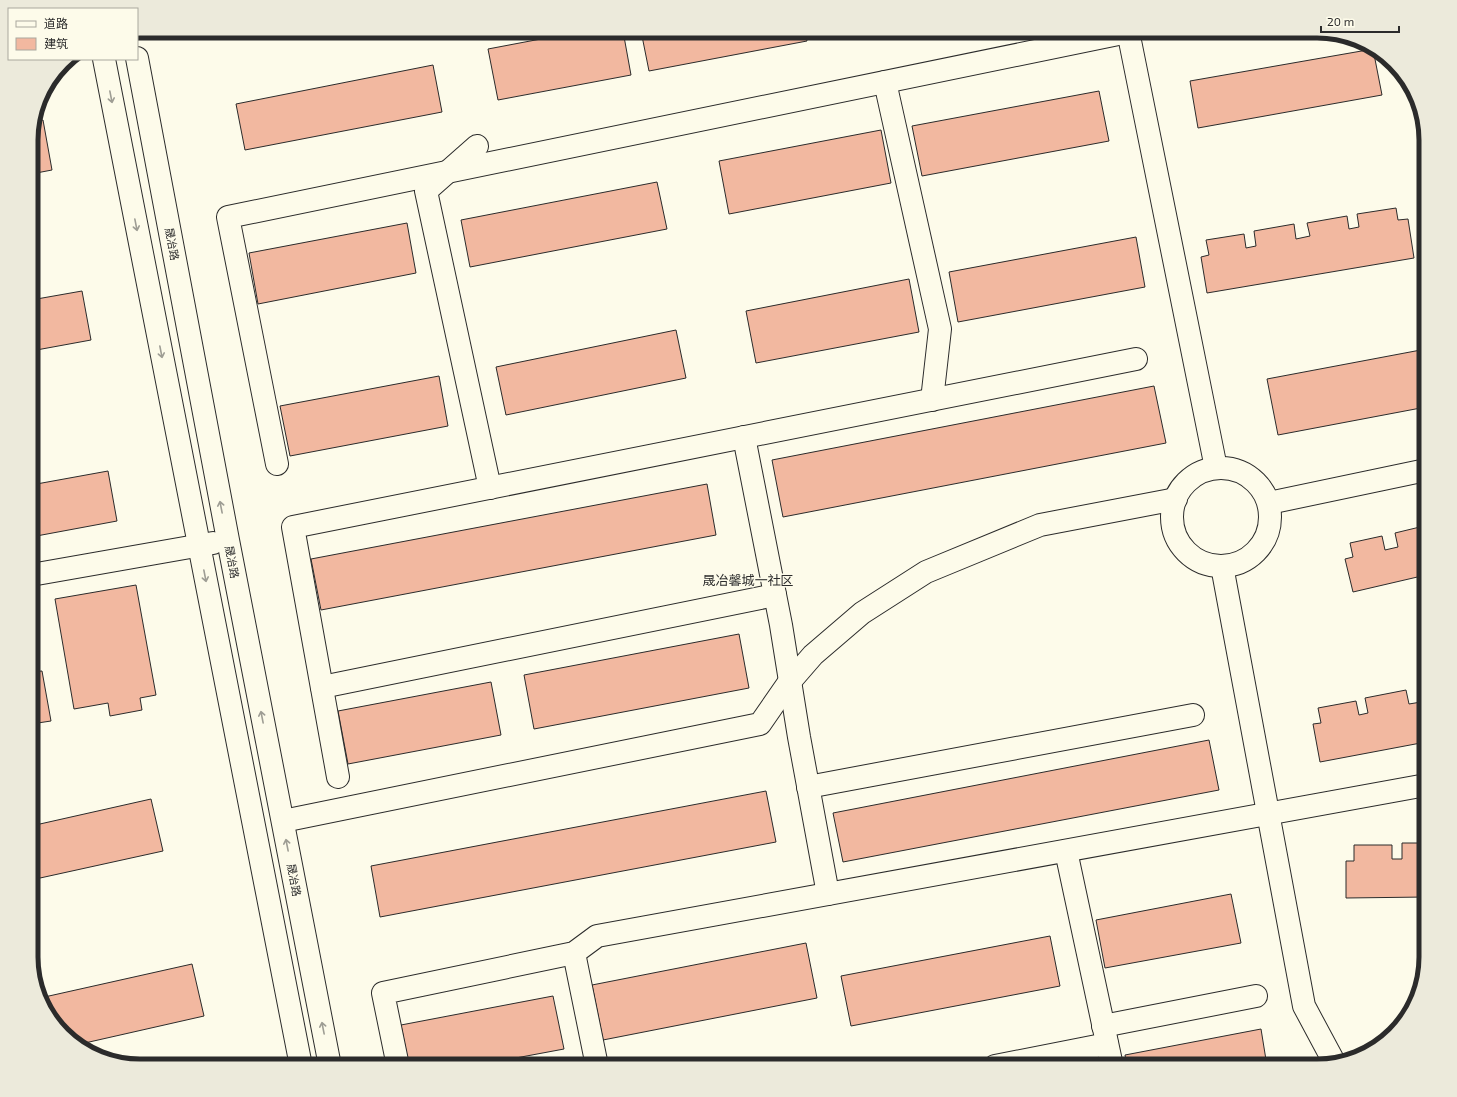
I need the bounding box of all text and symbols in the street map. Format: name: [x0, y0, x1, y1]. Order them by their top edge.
legend: [8, 8, 138, 60]
scale bar: [1321, 8, 1399, 34]
text: 20 m: [1327, 14, 1354, 28]
text: 道路: [44, 16, 68, 30]
text: 建筑: [44, 36, 68, 50]
one-way arrow: [107, 90, 115, 103]
one-way arrow: [132, 218, 140, 231]
street label: 晟冶路: [163, 226, 182, 261]
one-way arrow: [157, 346, 165, 359]
one-way arrow: [217, 501, 225, 514]
street label: 晟冶路: [223, 544, 242, 579]
one-way arrow: [201, 569, 209, 582]
district label: 晟冶馨城一社区: [702, 572, 794, 588]
one-way arrow: [258, 711, 266, 724]
one-way arrow: [283, 839, 291, 852]
street label: 晟冶路: [285, 862, 304, 897]
one-way arrow: [318, 1022, 326, 1035]

